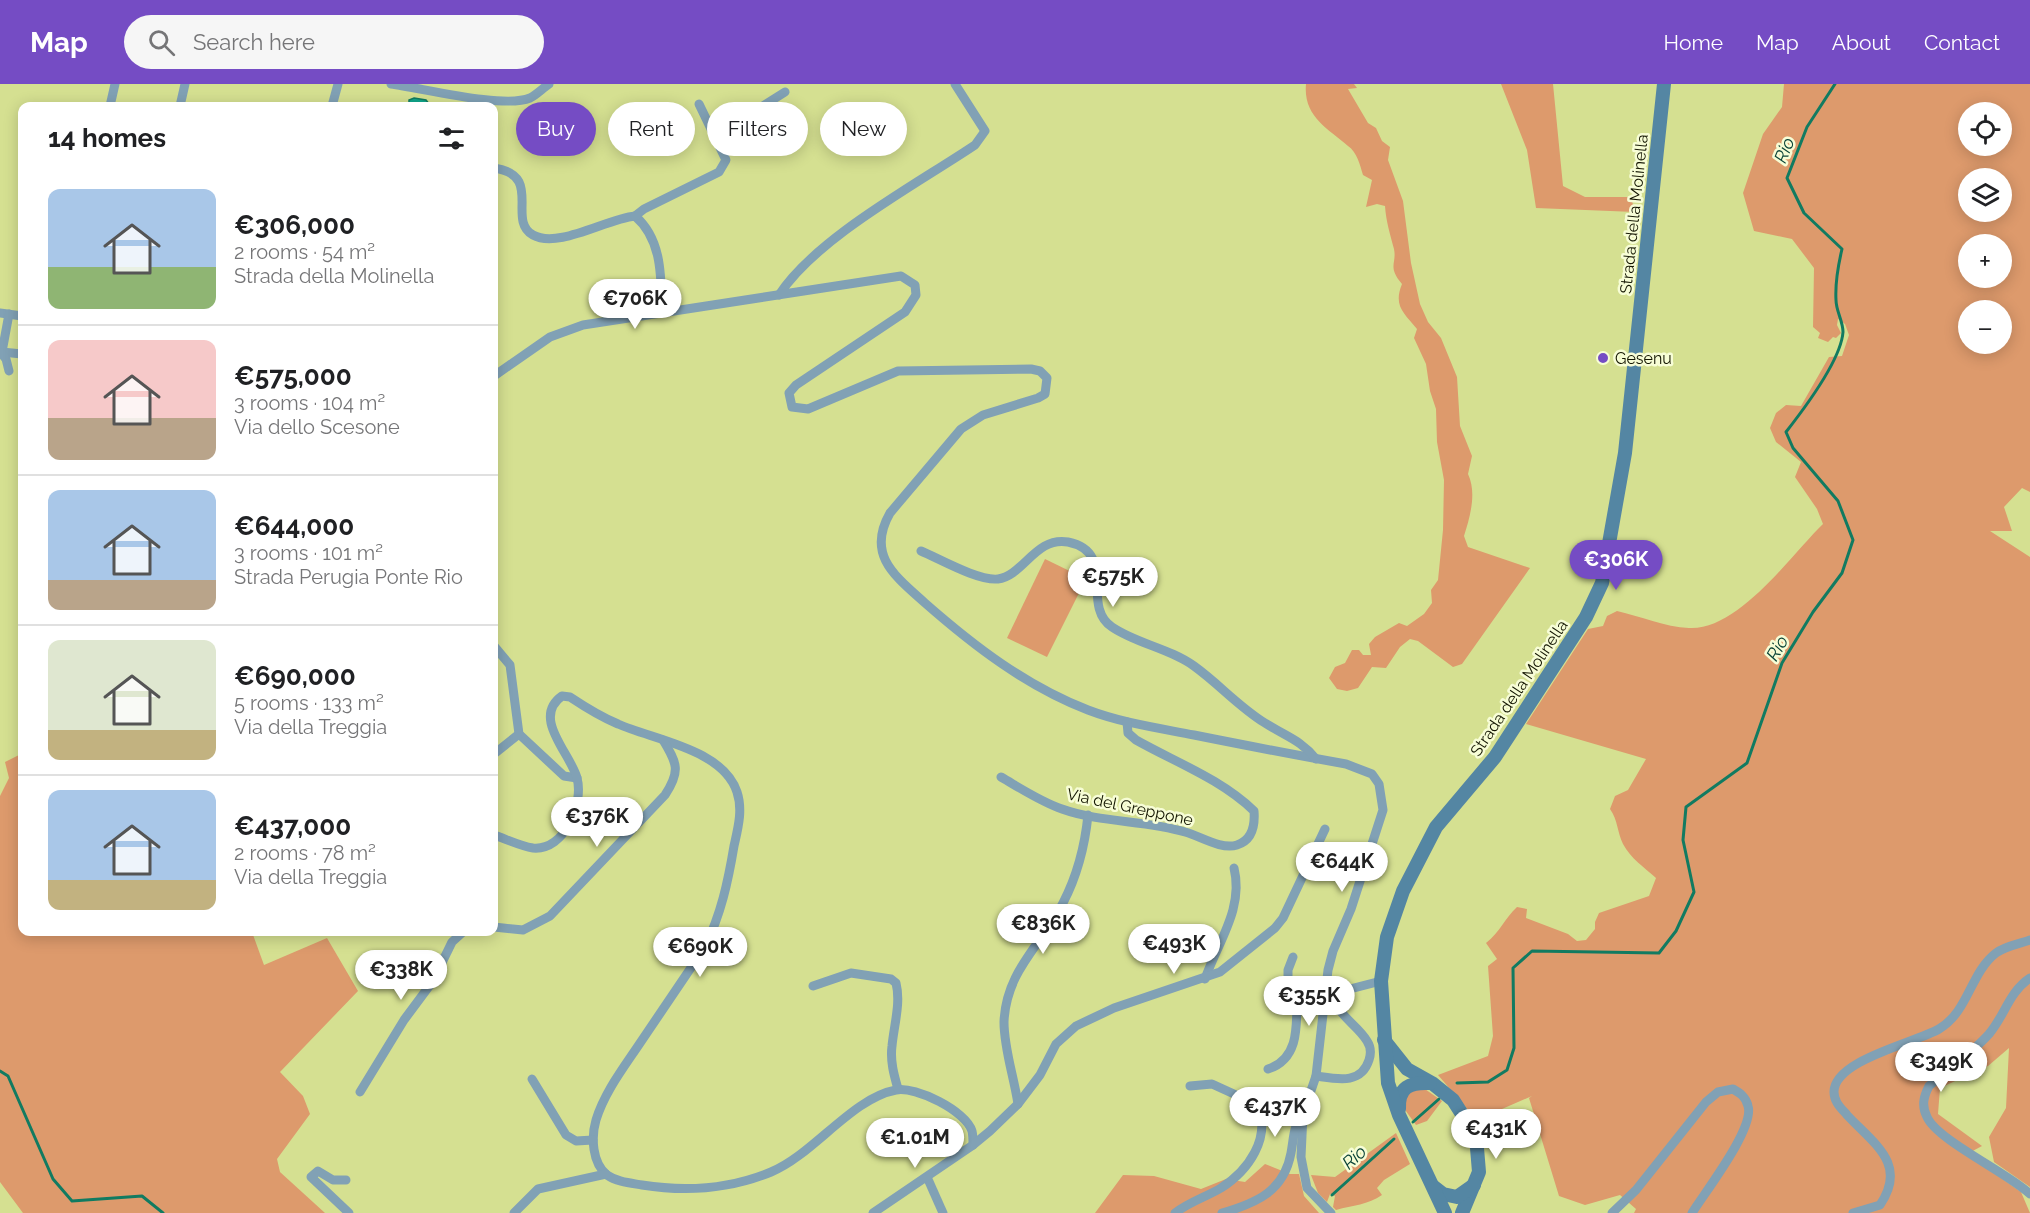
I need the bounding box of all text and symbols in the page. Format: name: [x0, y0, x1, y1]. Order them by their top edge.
search box: [124, 15, 544, 69]
text: Map: [30, 26, 88, 59]
icon: search: [145, 26, 178, 59]
text: Search here: [193, 29, 315, 55]
text: Home: [1664, 30, 1723, 55]
text: Map: [1756, 30, 1799, 55]
text: About: [1832, 30, 1891, 55]
text: Contact: [1924, 30, 2000, 55]
chip: Buy: [516, 102, 596, 156]
chip: Rent: [608, 102, 695, 156]
chip: Filters: [707, 102, 808, 156]
chip: New: [820, 102, 907, 156]
map controls: [1958, 102, 2012, 354]
button: locate: [1958, 102, 2012, 156]
icon: filters: [435, 122, 468, 155]
text: 14 homes: [48, 123, 166, 153]
street label: Strada della Molinella: [1616, 133, 1652, 295]
water label: Rio: [1770, 134, 1798, 166]
button: layers: [1958, 168, 2012, 222]
text: €306,000: [234, 210, 355, 240]
icon: home: [96, 213, 168, 285]
button: +: [1958, 234, 2012, 288]
text: 2 rooms · 54 m²: [234, 240, 375, 264]
text: Strada della Molinella: [234, 264, 434, 288]
pin: €706K: [593, 279, 677, 330]
text: €706K: [603, 286, 667, 310]
button: −: [1958, 300, 2012, 354]
place label: Gesenu: [1615, 349, 1672, 368]
marker: Gesenu: [1596, 351, 1610, 365]
text: €575,000: [234, 361, 352, 391]
icon: home: [96, 364, 168, 436]
text: 3 rooms · 104 m²: [234, 391, 385, 415]
text: Via dello Scesone: [234, 415, 400, 439]
text: €644,000: [234, 511, 354, 541]
icon: home: [96, 514, 168, 586]
pin: €306K: [1574, 540, 1658, 591]
text: 3 rooms · 101 m²: [234, 541, 383, 565]
text: €306K: [1584, 547, 1648, 571]
pin: €575K: [1071, 557, 1155, 608]
text: €575K: [1082, 564, 1144, 588]
text: Strada Perugia Ponte Rio: [234, 565, 463, 589]
street label: Strada della Molinella: [1466, 616, 1572, 760]
water label: Rio: [1762, 632, 1792, 664]
text: €690,000: [234, 661, 356, 691]
icon: home: [96, 664, 168, 736]
text: 5 rooms · 133 m²: [234, 691, 384, 715]
text: Via della Treggia: [234, 715, 387, 739]
street label: Via del Greppone: [1065, 784, 1195, 830]
pin: €376K: [555, 797, 639, 848]
text: €376K: [565, 804, 629, 828]
text: €437,000: [234, 811, 351, 841]
icon: home: [96, 814, 168, 886]
text: 2 rooms · 78 m²: [234, 841, 376, 865]
pin: €644K: [1300, 842, 1384, 893]
text: €644K: [1310, 849, 1374, 873]
text: Via della Treggia: [234, 865, 387, 889]
pin: €836K: [1001, 904, 1085, 955]
text: €836K: [1011, 911, 1075, 935]
pin: €493K: [1132, 924, 1216, 975]
pin: €690K: [658, 927, 742, 978]
text: €493K: [1142, 931, 1206, 955]
text: €690K: [667, 934, 733, 958]
pin: €338K: [359, 950, 443, 1001]
text: €338K: [369, 957, 433, 981]
pin: €355K: [1267, 976, 1351, 1027]
text: €355K: [1278, 983, 1340, 1007]
pin: €349K: [1899, 1042, 1983, 1093]
text: €349K: [1909, 1049, 1973, 1073]
pin: €437K: [1233, 1087, 1317, 1138]
text: €437K: [1243, 1094, 1307, 1118]
pin: €431K: [1454, 1109, 1538, 1160]
text: €431K: [1465, 1116, 1527, 1140]
pin: €1.01M: [866, 1118, 964, 1169]
text: €1.01M: [880, 1125, 950, 1149]
water label: Rio: [1338, 1141, 1370, 1173]

